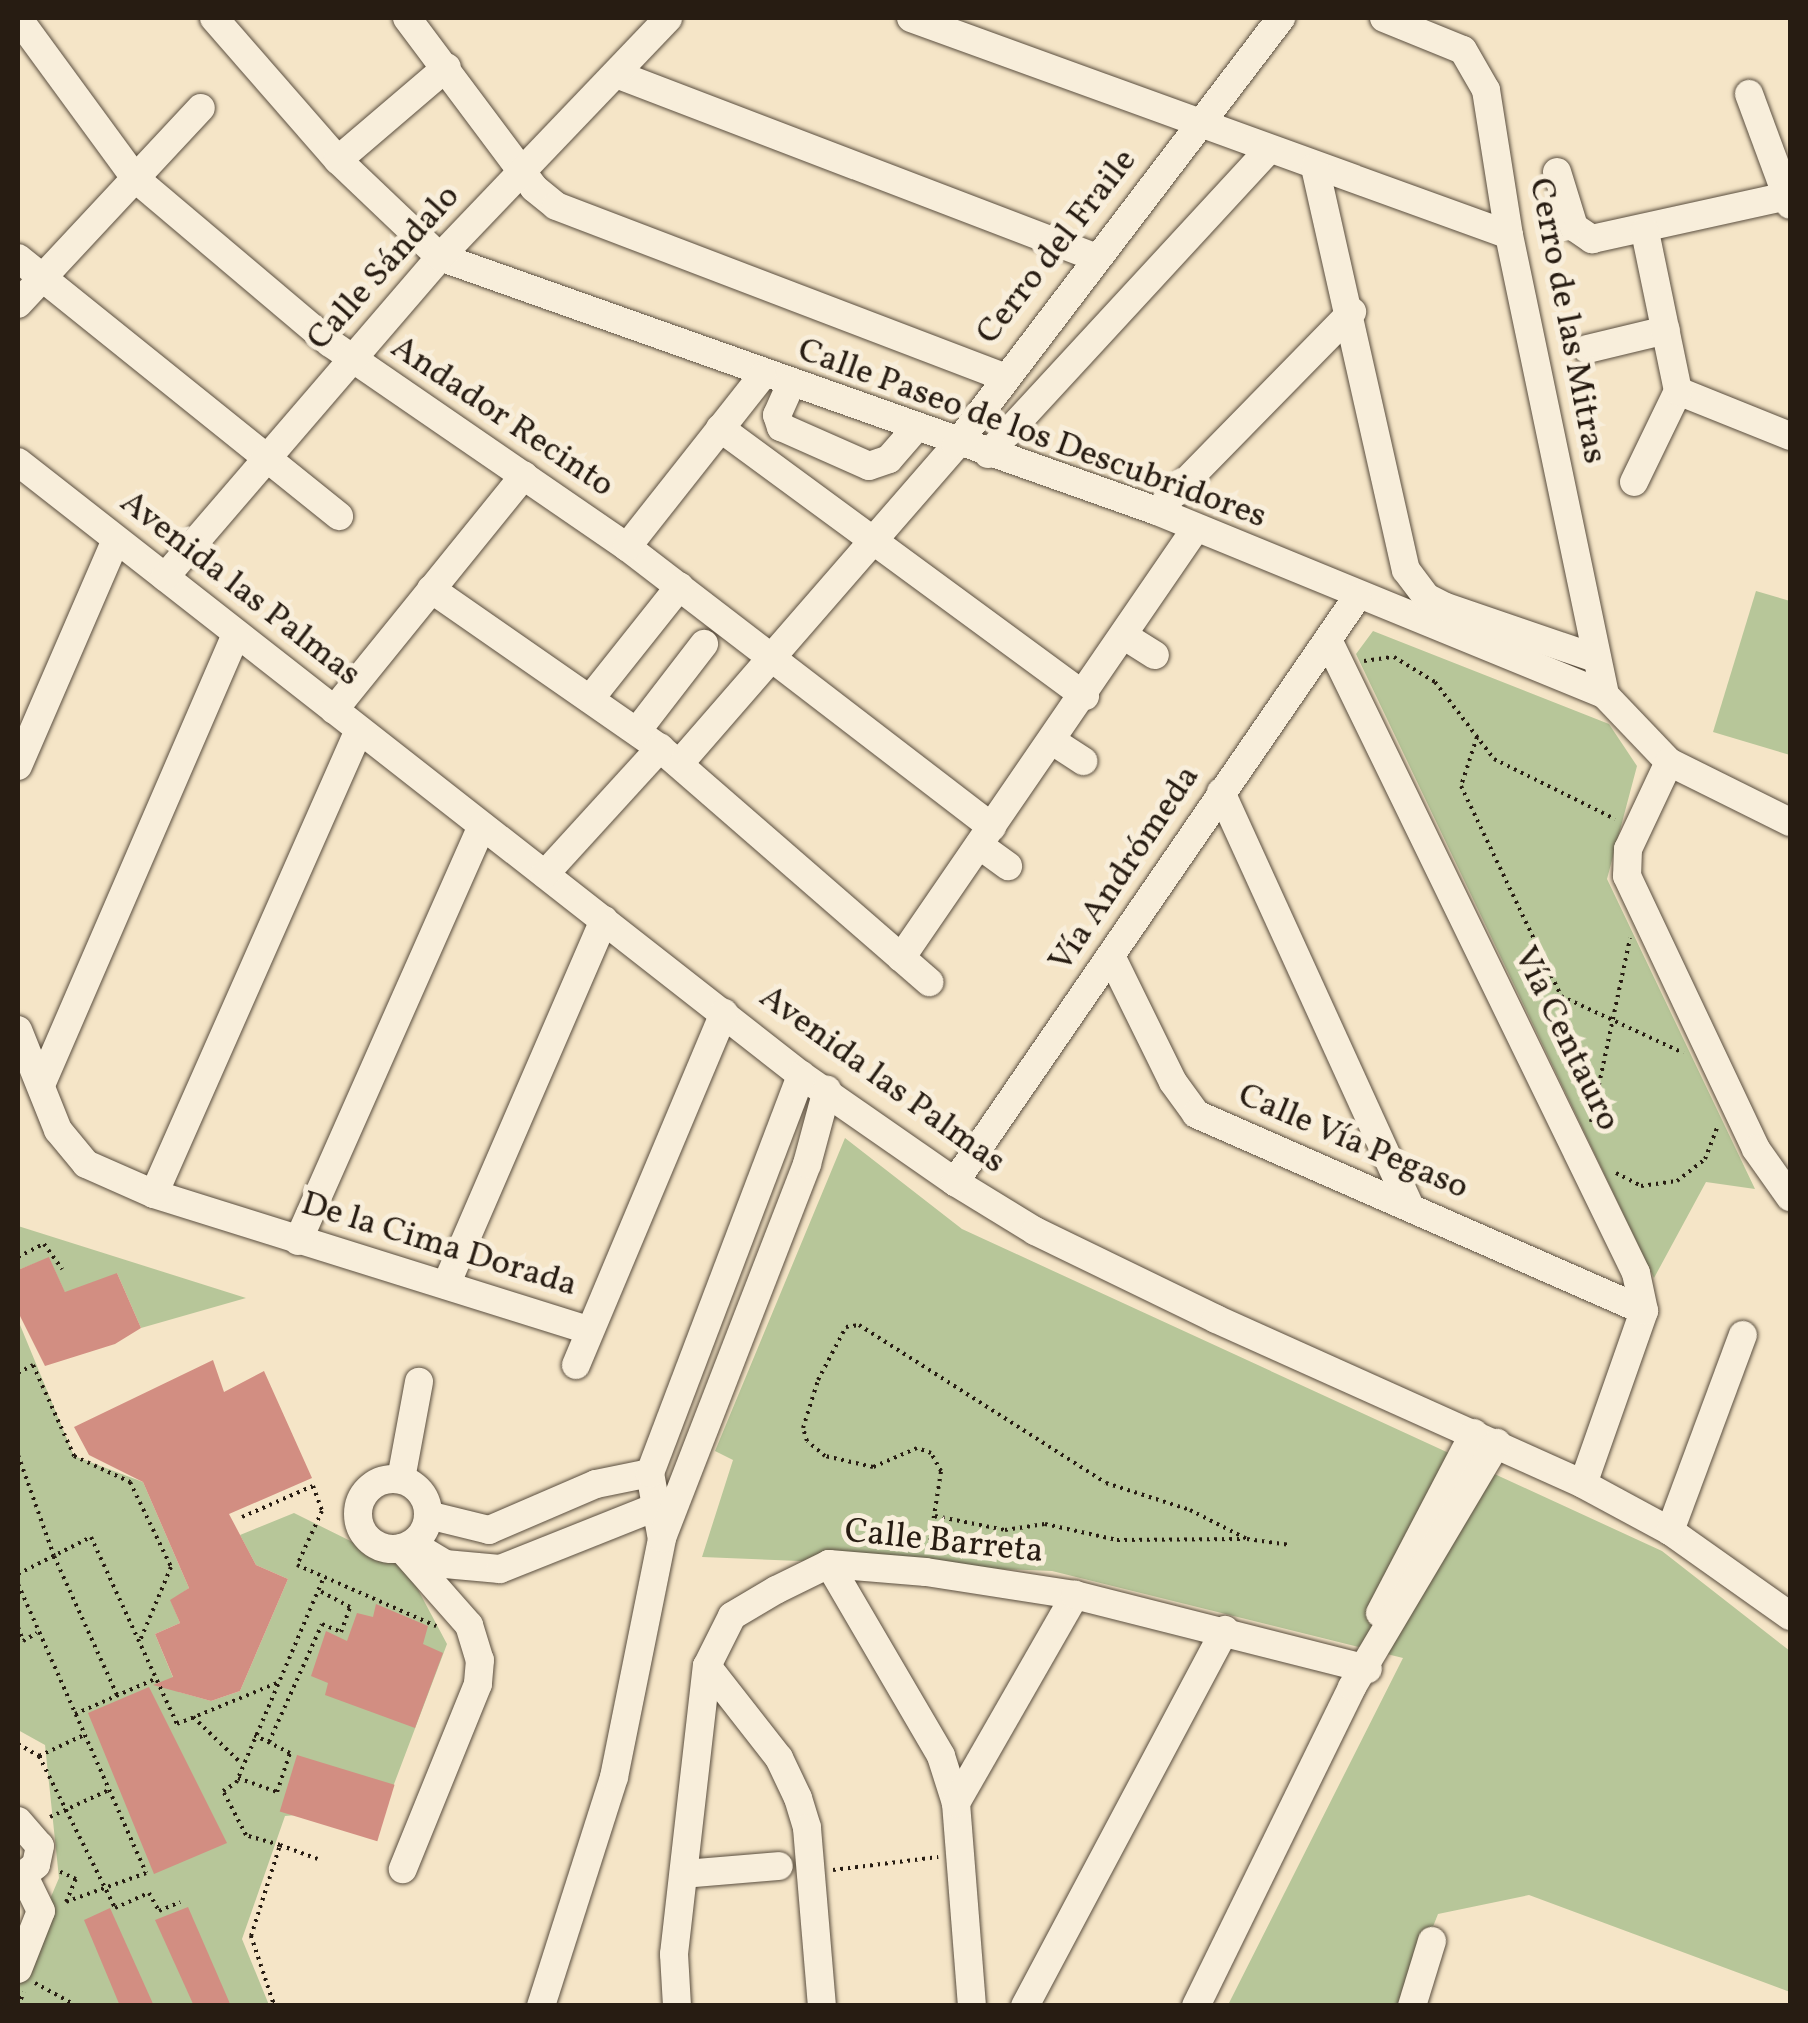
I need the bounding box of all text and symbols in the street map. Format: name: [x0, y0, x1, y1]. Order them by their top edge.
street label: Cerro del Fraile: [968, 141, 1146, 353]
street label: Cerro de las Mitras: [1519, 175, 1615, 467]
street label: Calle Sándalo: [299, 176, 469, 360]
street label: Andador Recinto: [382, 327, 622, 507]
street label: Calle Paseo de los Descubridores: [792, 330, 1272, 538]
street label: Avenida las Palmas: [111, 482, 369, 696]
street label: Vía Andrómeda: [1040, 758, 1210, 980]
street label: Vía Centauro: [1503, 940, 1629, 1138]
street label: Avenida las Palmas: [751, 977, 1013, 1183]
street label: Calle Vía Pegaso: [1231, 1074, 1475, 1210]
street label: De la Cima Dorada: [296, 1183, 582, 1307]
street label: Calle Barreta: [843, 1511, 1045, 1573]

